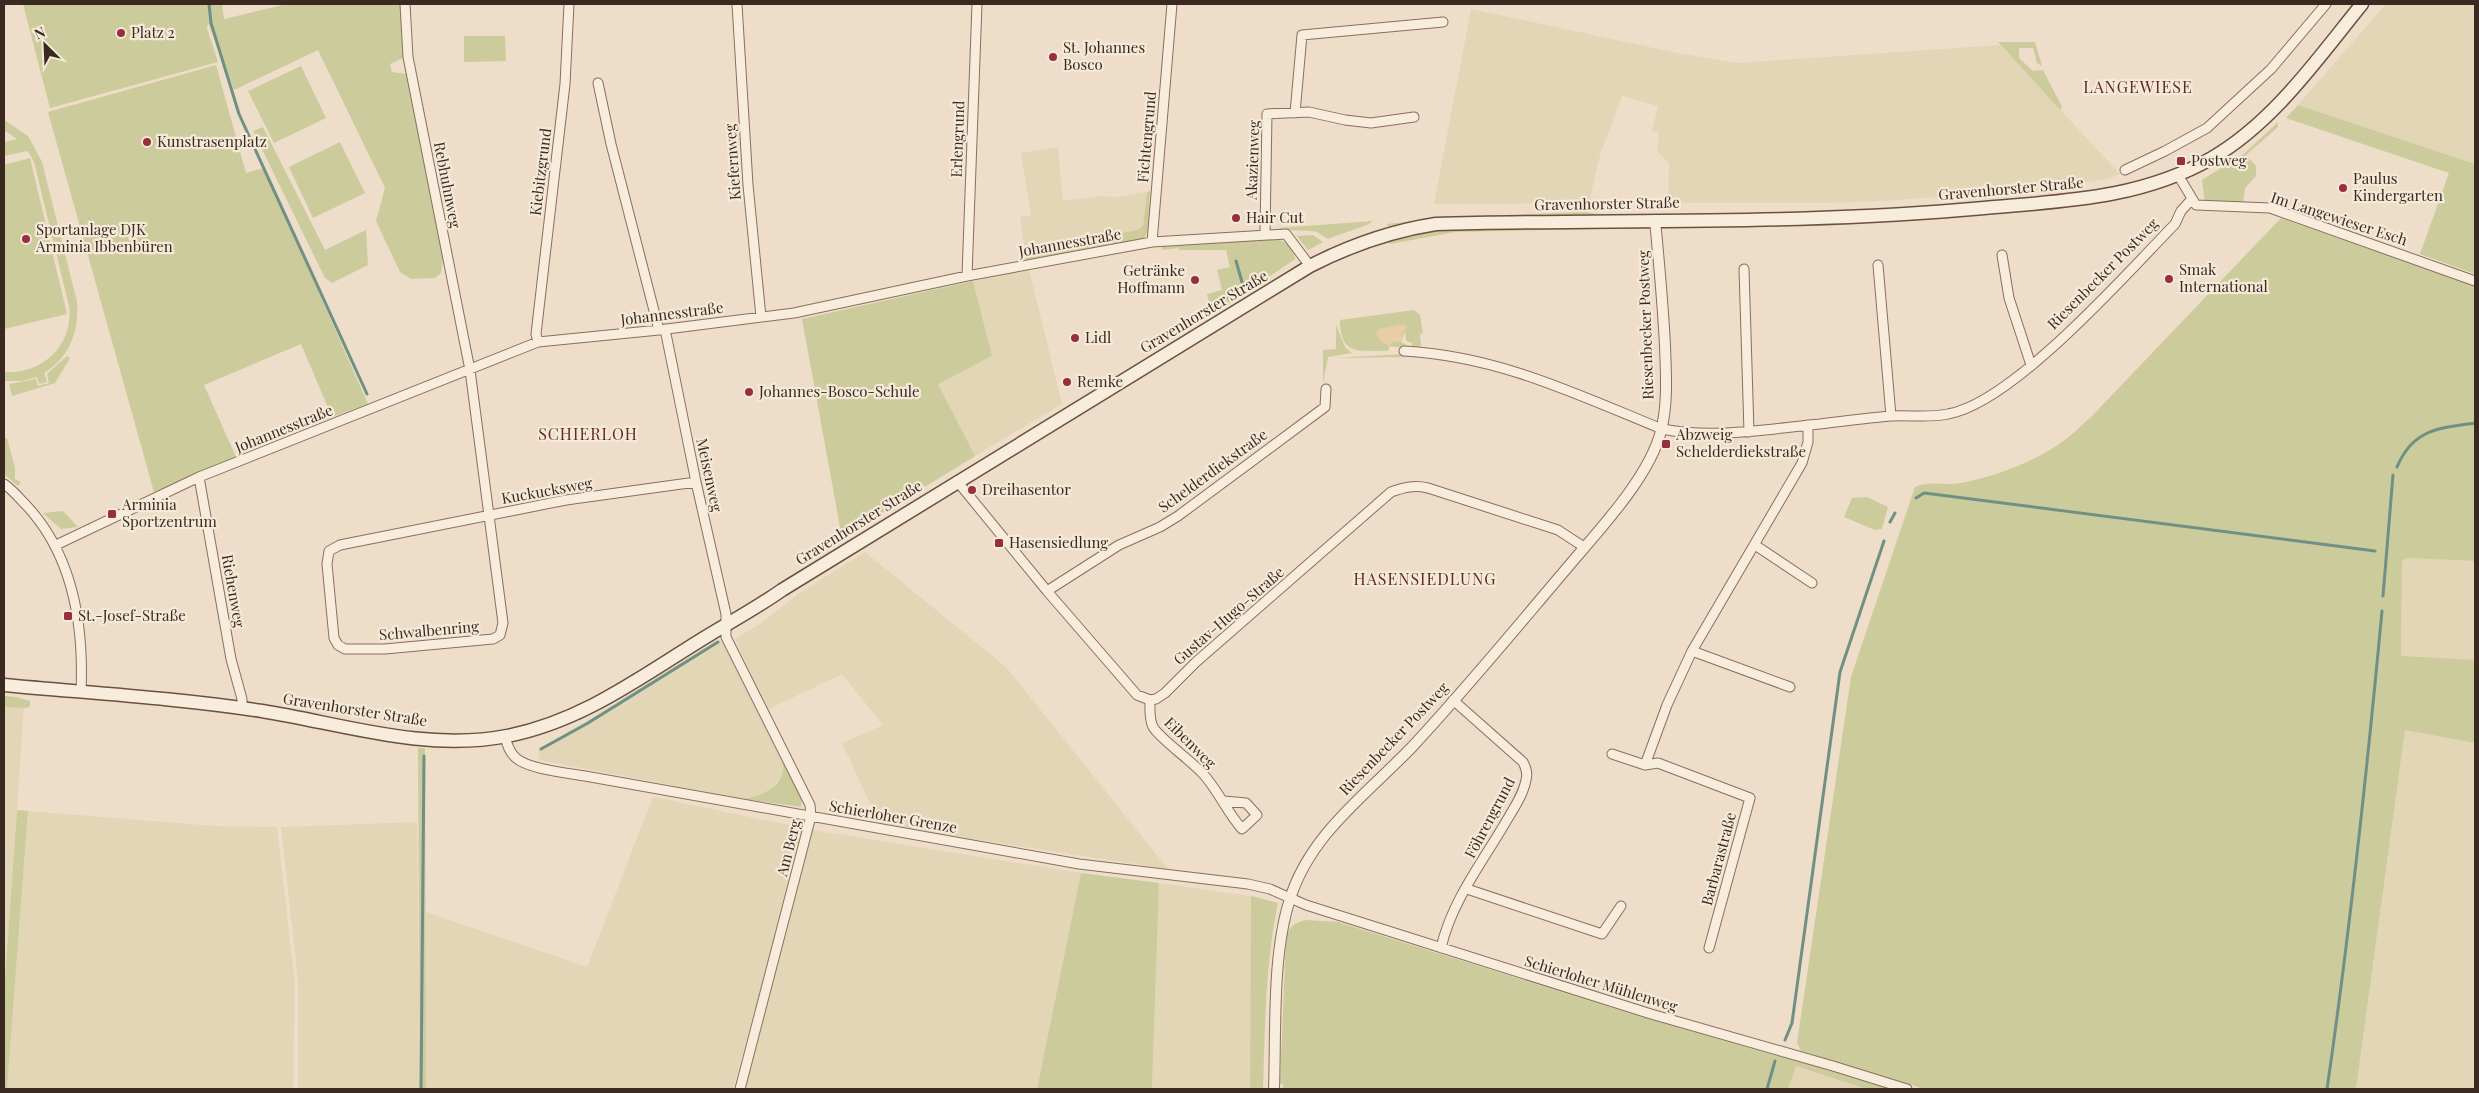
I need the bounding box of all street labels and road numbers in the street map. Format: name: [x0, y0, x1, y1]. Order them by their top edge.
street label: Fichtengrund: [1132, 90, 1160, 183]
street label: Erlengrund: [946, 100, 968, 178]
street label: Akazienweg: [1241, 120, 1263, 201]
street label: Kiefernweg: [719, 123, 745, 201]
street label: Kiebitzgrund: [525, 127, 555, 217]
street label: Rebhuhnweg: [430, 140, 466, 230]
street label: Gravenhorster Straße: [1937, 172, 2084, 204]
street label: Im Langewieser Esch: [2268, 187, 2410, 250]
street label: Gravenhorster Straße: [1534, 192, 1680, 214]
street label: Riesenbecker Postweg: [2042, 213, 2162, 333]
street label: Johannesstraße: [1016, 223, 1123, 261]
street label: Riesenbecker Postweg: [1632, 250, 1658, 400]
street label: Gravenhorster Straße: [1136, 265, 1271, 357]
street label: Johannesstraße: [618, 297, 725, 329]
street label: Johannesstraße: [231, 399, 335, 457]
street label: Schelderdiekstraße: [1154, 424, 1271, 517]
street label: Meisenweg: [692, 436, 728, 514]
street label: Kuckucksweg: [500, 472, 594, 508]
street label: Gravenhorster Straße: [791, 475, 926, 569]
street label: Riehenweg: [218, 553, 250, 629]
street label: Gustav-Hugo-Straße: [1169, 562, 1288, 669]
street label: Schwalbenring: [378, 616, 480, 644]
street label: Riesenbecker Postweg: [1334, 678, 1452, 799]
street label: Gravenhorster Straße: [282, 688, 429, 730]
street label: Eibenweg: [1161, 712, 1221, 773]
street label: Föhrengrund: [1459, 773, 1519, 861]
street label: Schierloher Grenze: [828, 795, 959, 837]
street label: Barbarastraße: [1696, 810, 1740, 908]
street label: Am Berg: [771, 817, 805, 879]
street label: Schierloher Mühlenweg: [1522, 950, 1680, 1016]

